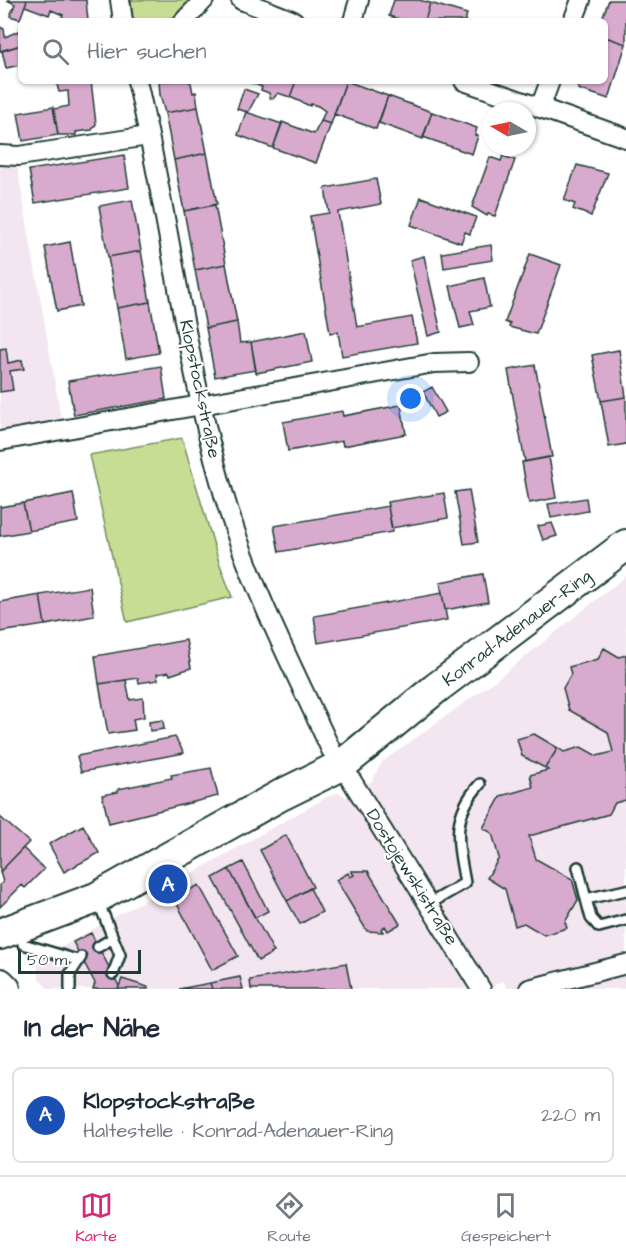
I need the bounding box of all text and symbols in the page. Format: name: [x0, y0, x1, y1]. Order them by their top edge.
search box: [18, 18, 608, 84]
icon: search: [39, 35, 72, 68]
text: Hier suchen: [87, 36, 206, 67]
north arrow: [482, 102, 536, 156]
street label: Klopstockstraße: [173, 318, 227, 461]
your location: [396, 384, 425, 413]
street label: Konrad-Adenauer-Ring: [437, 564, 597, 693]
street label: Dostojewskistraße: [360, 804, 464, 950]
pin: A: [148, 862, 188, 906]
scale bar: [18, 947, 141, 974]
text: 50 m: [27, 949, 67, 971]
text: In der Nähe: [24, 1010, 160, 1046]
text: Klopstockstraße: [83, 1086, 255, 1117]
text: A: [39, 1101, 52, 1129]
text: 220 m: [541, 1101, 600, 1129]
text: Haltestelle · Konrad-Adenauer-Ring: [83, 1117, 393, 1145]
tab: Karte: [75, 1189, 117, 1247]
tab: Route: [267, 1189, 311, 1247]
tab: Gespeichert: [461, 1189, 551, 1247]

